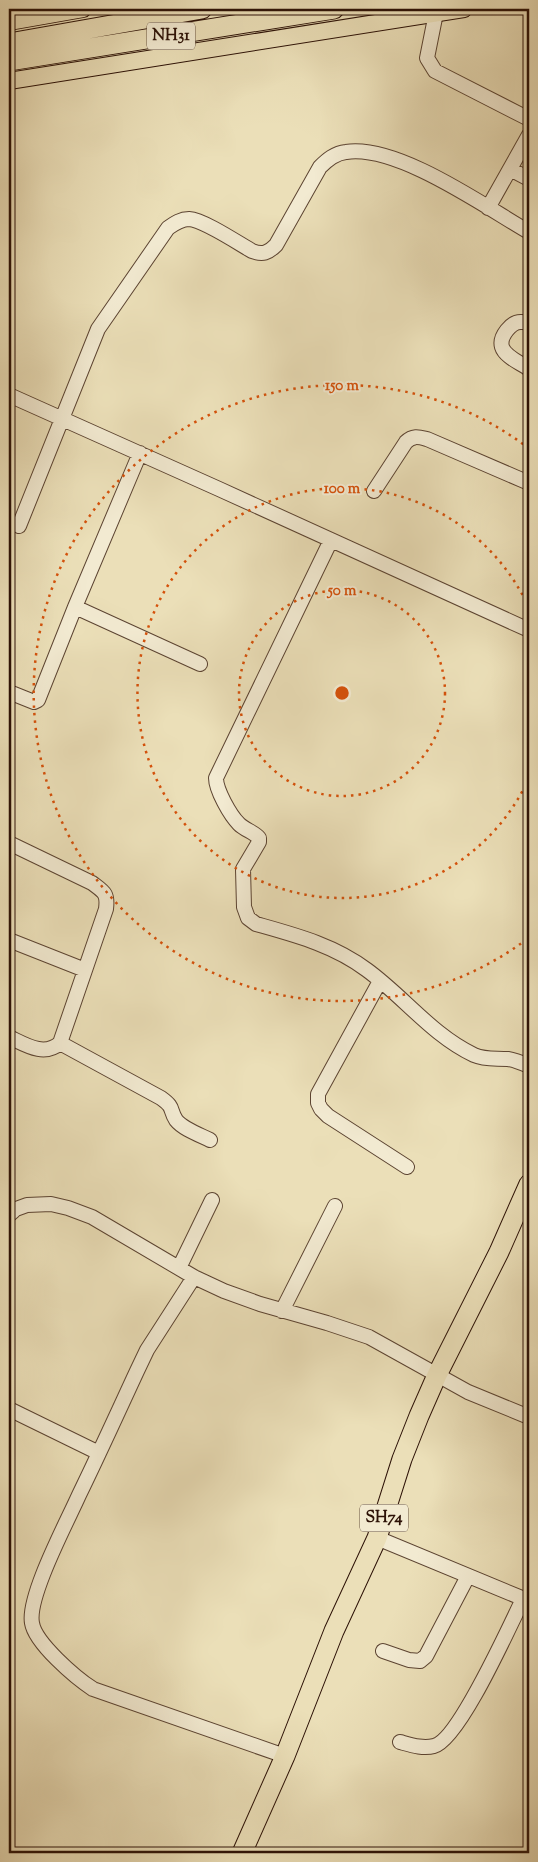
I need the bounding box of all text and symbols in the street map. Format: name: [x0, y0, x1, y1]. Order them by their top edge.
road number: NH31: [147, 22, 195, 50]
text: 150 m: [325, 376, 359, 397]
text: 100 m: [324, 479, 361, 500]
text: 50 m: [327, 581, 357, 602]
centre of rings: [333, 684, 351, 702]
road number: SH74: [360, 1505, 408, 1532]

